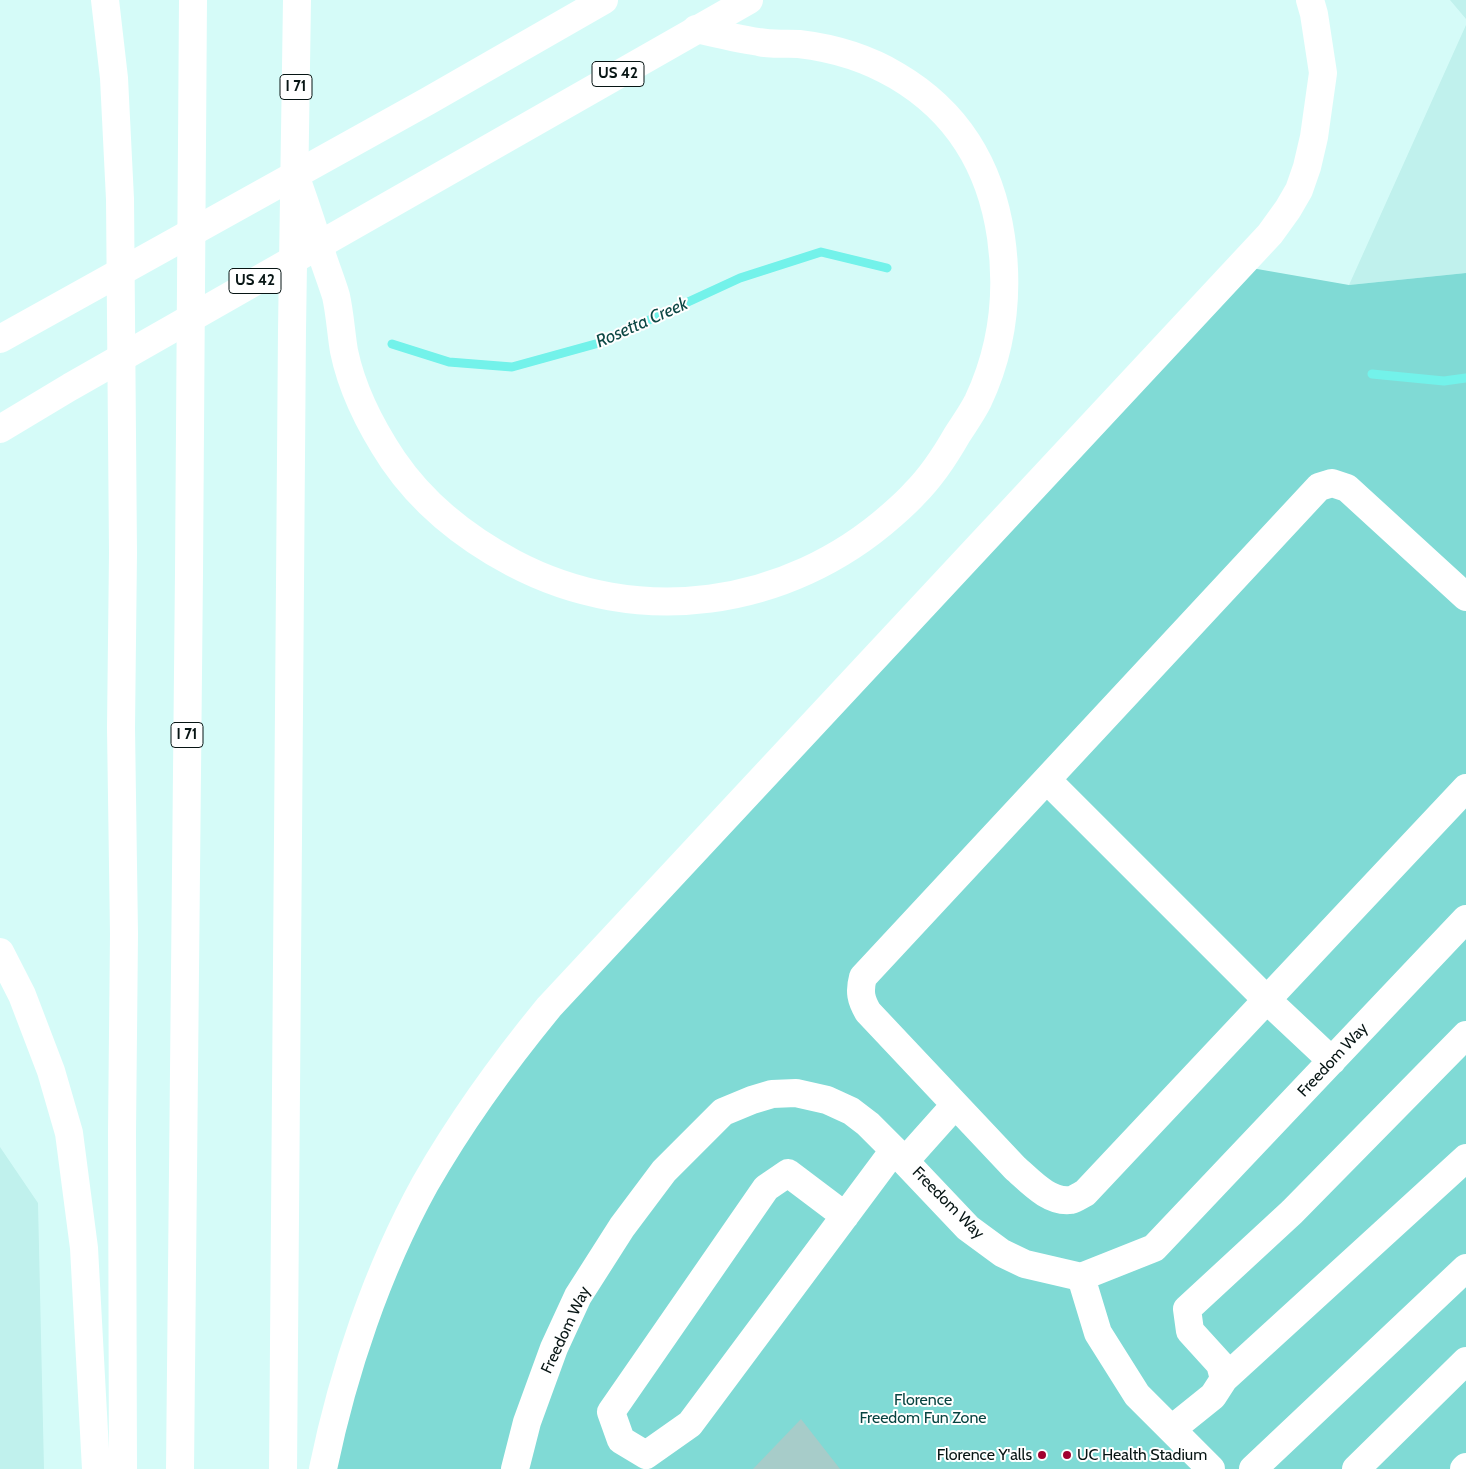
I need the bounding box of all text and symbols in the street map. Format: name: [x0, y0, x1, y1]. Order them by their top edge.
road number: US 42: [592, 62, 644, 86]
road number: I 71: [280, 74, 312, 100]
road number: US 42: [229, 268, 281, 294]
water label: Rosetta Creek: [593, 293, 691, 353]
road number: I 71: [171, 722, 203, 748]
street label: Freedom Way: [1294, 1019, 1372, 1101]
street label: Freedom Way: [908, 1163, 988, 1243]
street label: Freedom Way: [537, 1283, 595, 1377]
park label: Florence Freedom Fun Zone: [859, 1390, 987, 1428]
place label: Florence Y'alls: [937, 1445, 1032, 1465]
place label: UC Health Stadium: [1077, 1445, 1207, 1465]
marker: Florence Y'alls: [1036, 1449, 1048, 1461]
marker: UC Health Stadium: [1061, 1449, 1073, 1461]

